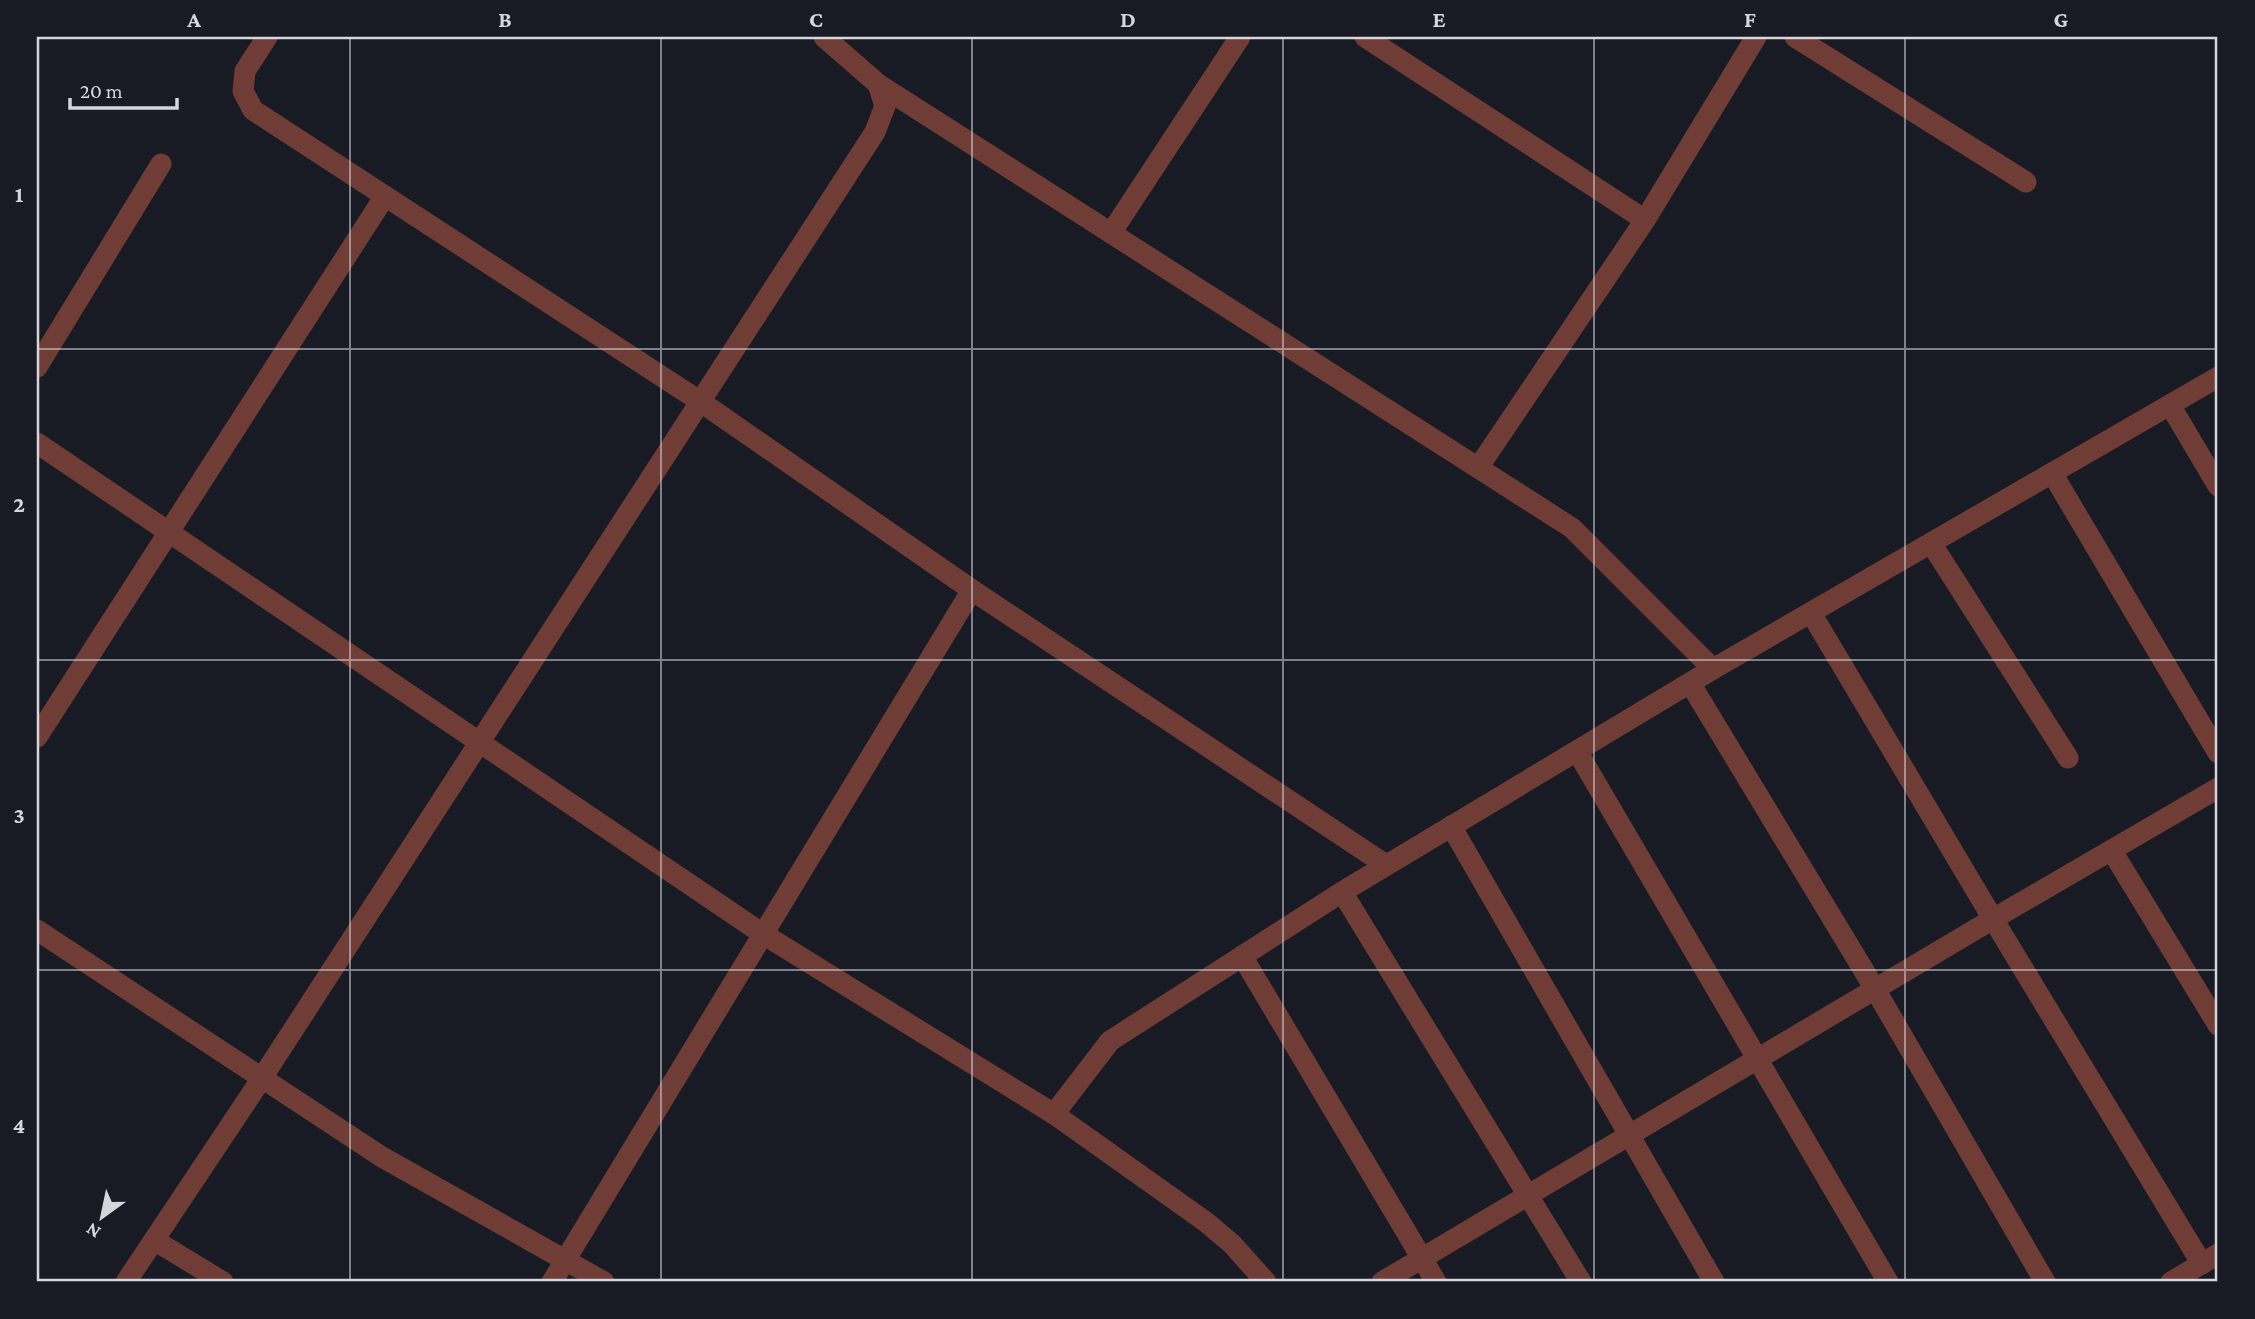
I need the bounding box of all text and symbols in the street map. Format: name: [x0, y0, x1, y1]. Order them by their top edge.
text: A: [186, 6, 201, 32]
text: B: [498, 6, 512, 32]
text: C: [809, 6, 823, 32]
text: D: [1120, 6, 1136, 32]
text: E: [1432, 6, 1446, 32]
text: F: [1744, 6, 1756, 32]
text: G: [2054, 6, 2069, 32]
scale bar: [70, 66, 177, 110]
text: 20 m: [80, 79, 123, 103]
text: 1: [15, 181, 24, 207]
text: 2: [13, 491, 25, 517]
text: 3: [13, 802, 25, 828]
text: 4: [13, 1112, 25, 1138]
north arrow: [66, 1182, 136, 1252]
text: N: [82, 1218, 104, 1243]

